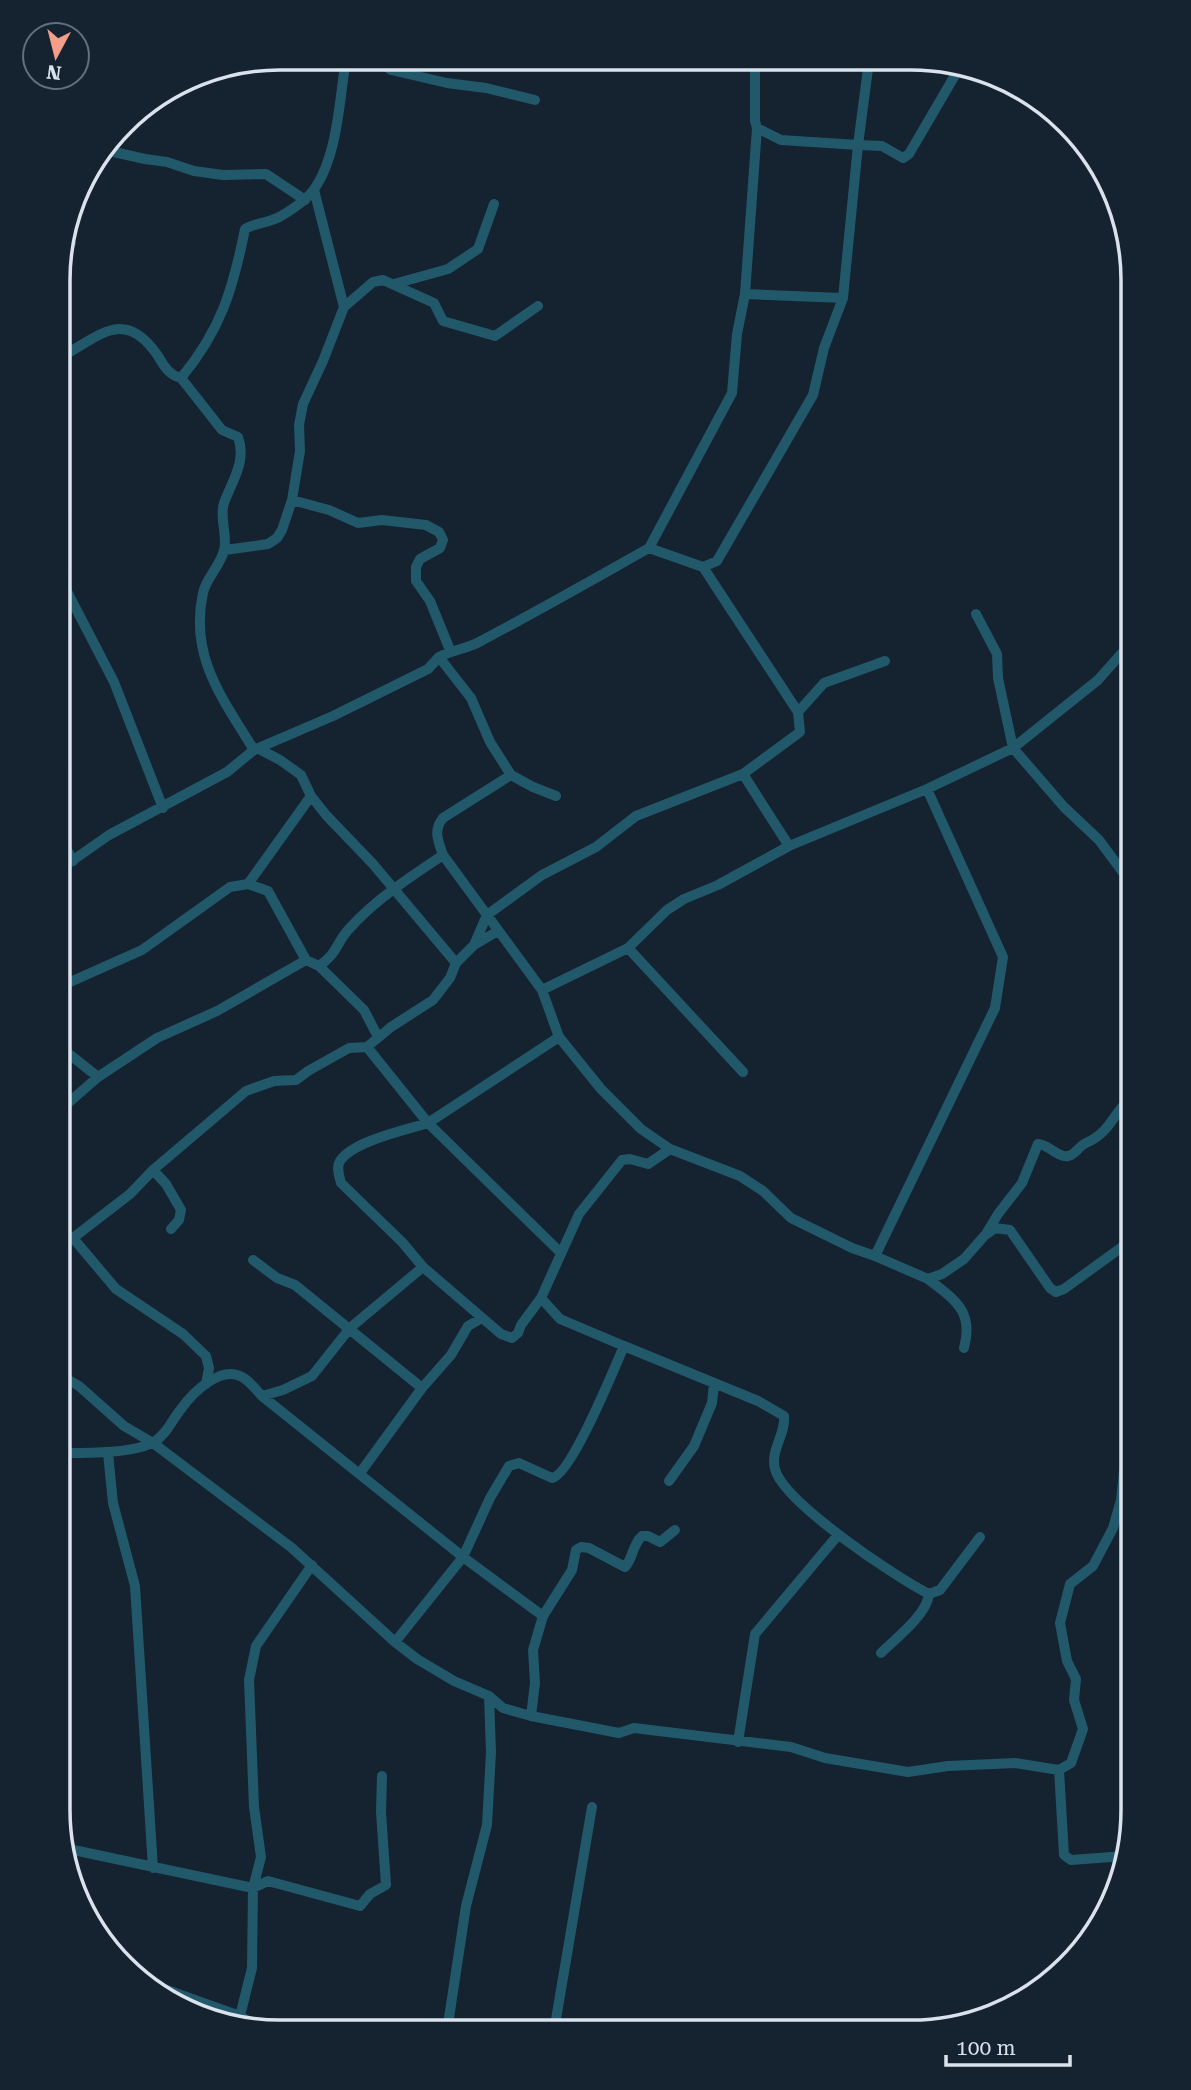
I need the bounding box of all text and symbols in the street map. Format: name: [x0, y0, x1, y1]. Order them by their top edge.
north arrow: [21, 21, 91, 91]
text: N: [45, 60, 63, 85]
scale bar: [946, 2024, 1070, 2068]
text: 100 m: [956, 2036, 1016, 2060]

